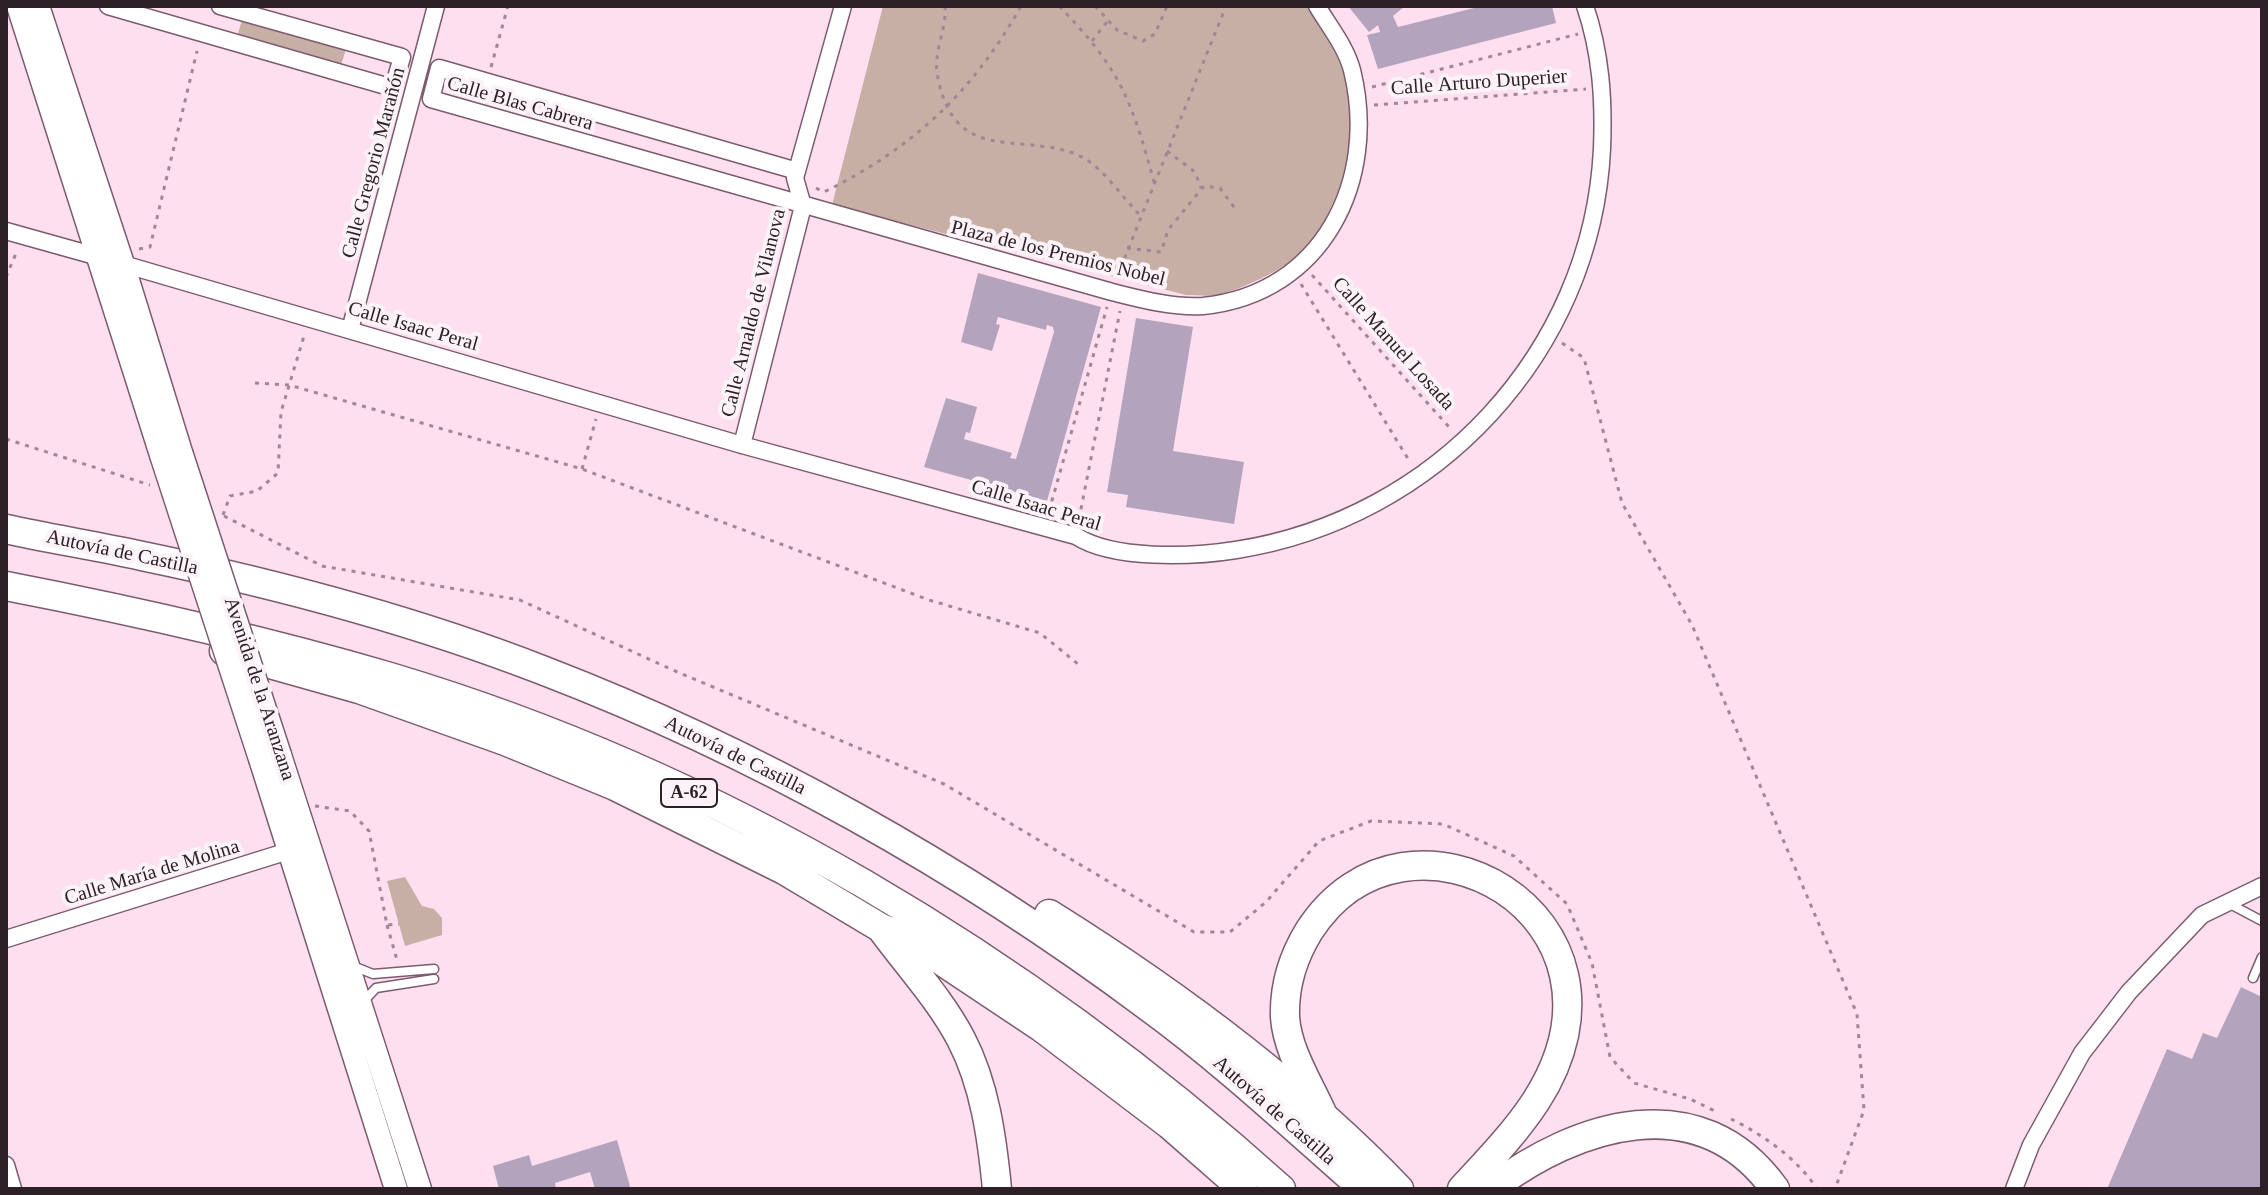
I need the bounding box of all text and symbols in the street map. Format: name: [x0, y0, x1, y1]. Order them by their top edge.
street label: Calle Gregorio Marañón: [337, 65, 411, 261]
street label: Calle Arturo Duperier: [1390, 65, 1568, 101]
street label: Calle Blas Cabrera: [444, 72, 596, 136]
street label: Calle Arnaldo de Vilanova: [717, 206, 791, 420]
street label: Plaza de los Premios Nobel: [948, 216, 1168, 292]
street label: Calle Manuel Losada: [1327, 272, 1459, 416]
street label: Calle Isaac Peral: [345, 297, 481, 357]
street label: Calle Isaac Peral: [968, 475, 1104, 537]
street label: Autovía de Castilla: [44, 525, 200, 581]
street label: Avenida de la Aranzana: [218, 594, 300, 784]
street label: Autovía de Castilla: [660, 711, 810, 801]
road number: A-62: [661, 779, 717, 807]
street label: Calle María de Molina: [62, 835, 242, 911]
street label: Autovía de Castilla: [1208, 1051, 1340, 1171]

